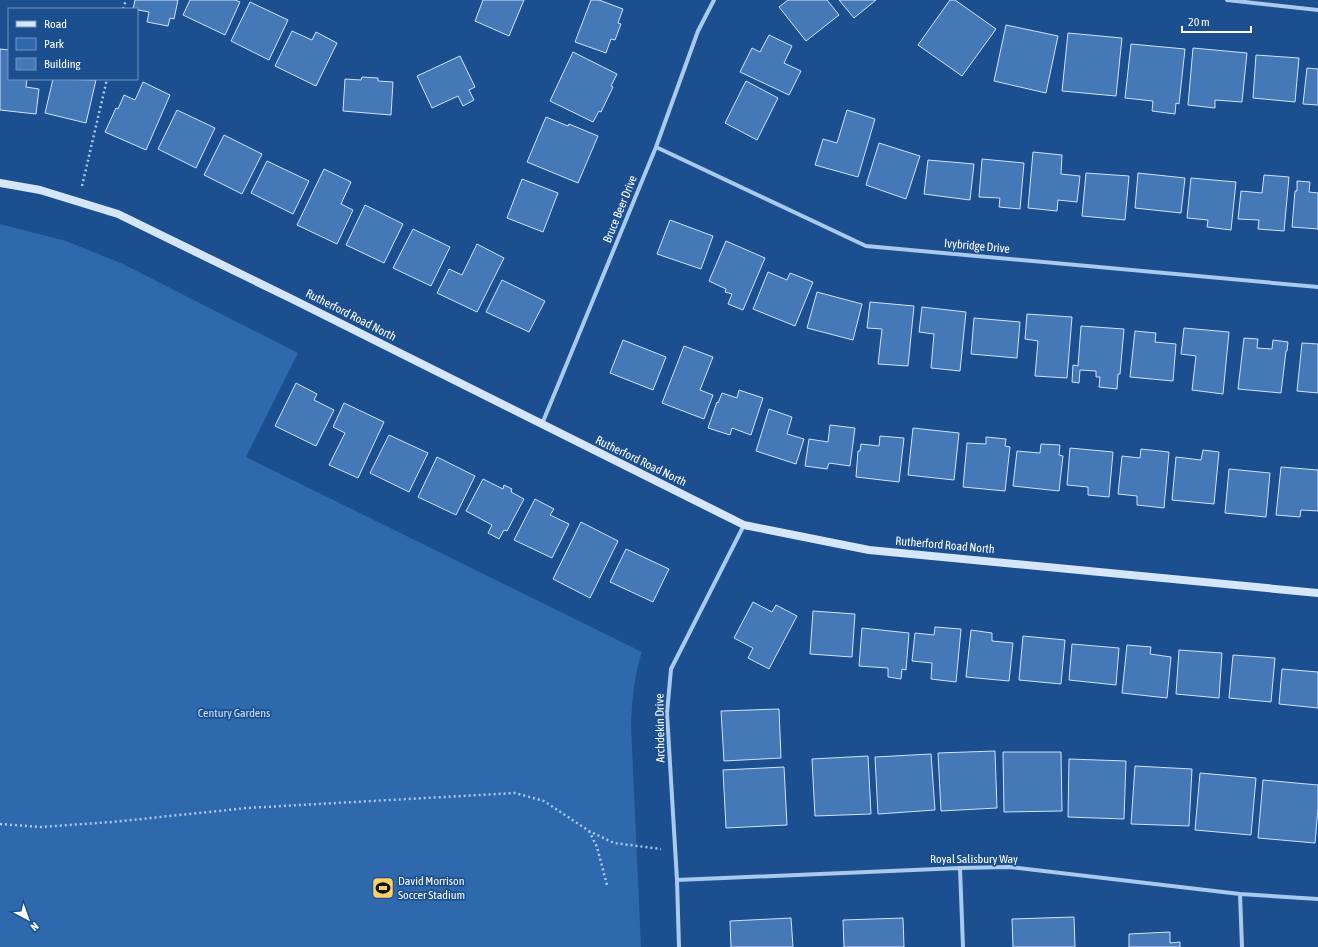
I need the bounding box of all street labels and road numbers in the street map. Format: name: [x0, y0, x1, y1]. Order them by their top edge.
street label: Bruce Beer Drive: [600, 173, 640, 245]
street label: Ivybridge Drive: [944, 236, 1010, 256]
street label: Rutherford Road North: [303, 286, 399, 344]
street label: Rutherford Road North: [593, 433, 689, 489]
street label: Rutherford Road North: [895, 534, 995, 556]
street label: Archdekin Drive: [652, 693, 668, 763]
street label: Royal Salisbury Way: [930, 852, 1018, 866]

